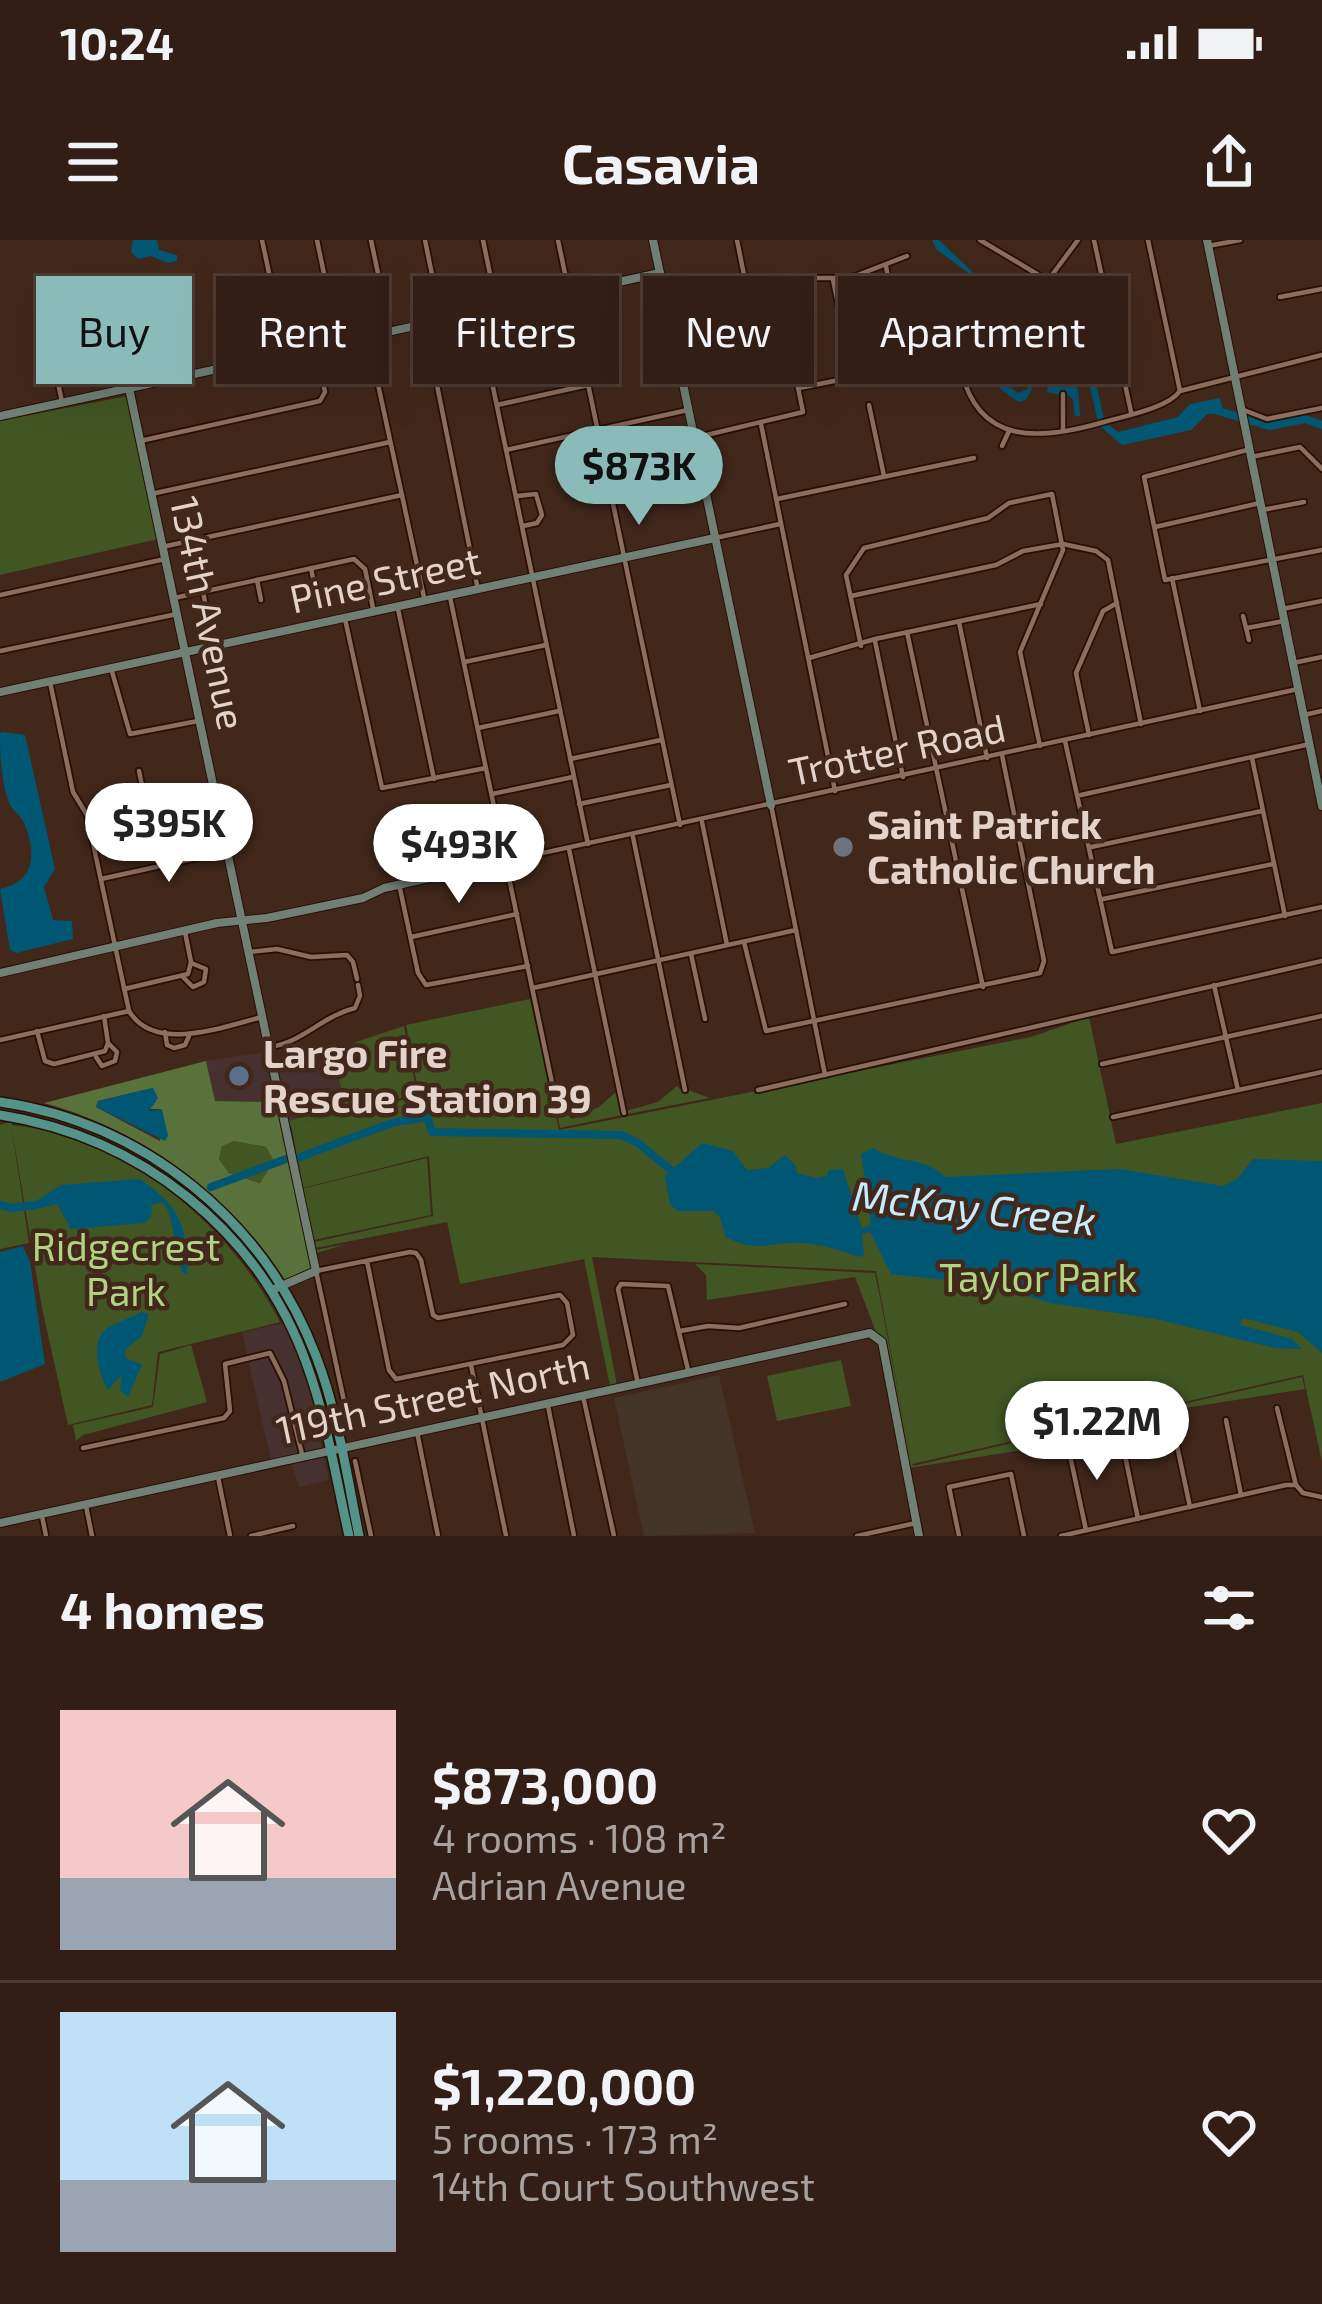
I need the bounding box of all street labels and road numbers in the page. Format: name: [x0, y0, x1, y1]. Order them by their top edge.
street label: 134th Avenue: [162, 492, 257, 734]
street label: Pine Street: [285, 535, 484, 622]
street label: Trotter Road: [784, 703, 1009, 794]
street label: 119th Street North: [272, 1340, 594, 1453]

